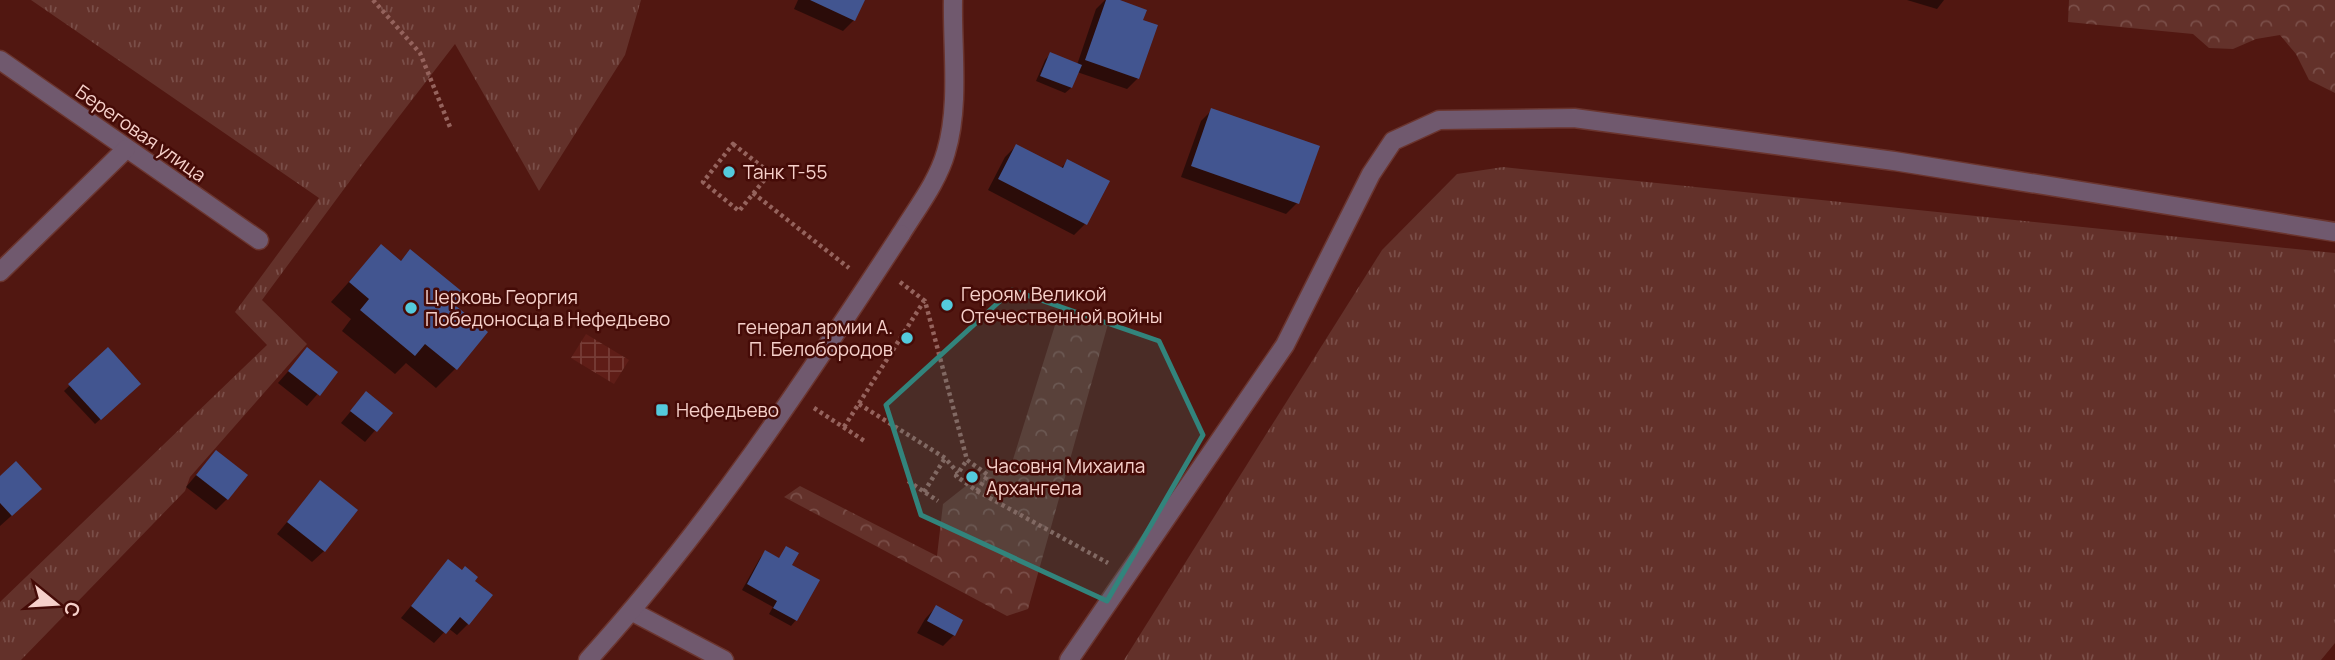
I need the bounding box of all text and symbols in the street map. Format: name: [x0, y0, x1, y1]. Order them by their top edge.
street label: Береговая улица: [71, 78, 211, 188]
place label: Танк Т-55: [743, 159, 827, 185]
marker: Танк Т-55: [721, 164, 737, 180]
place label: Героям Великой Отечественной войны: [961, 281, 1163, 329]
place label: Церковь Георгия Победоносца в Нефедьево: [425, 284, 670, 332]
marker: Героям Великой Отечественной войны: [939, 297, 955, 313]
marker: Церковь Георгия Победоносца в Нефедьево: [403, 300, 419, 316]
place label: генерал армии А. П. Белобородов: [737, 314, 893, 362]
marker: генерал армии А. П. Белобородов: [899, 330, 915, 346]
place label: Нефедьево: [676, 397, 779, 423]
marker: Нефедьево: [654, 402, 670, 418]
place label: Часовня Михаила Архангела: [986, 453, 1145, 501]
marker: Часовня Михаила Архангела: [964, 469, 980, 485]
north arrow: [21, 569, 91, 639]
text: С: [58, 599, 87, 620]

